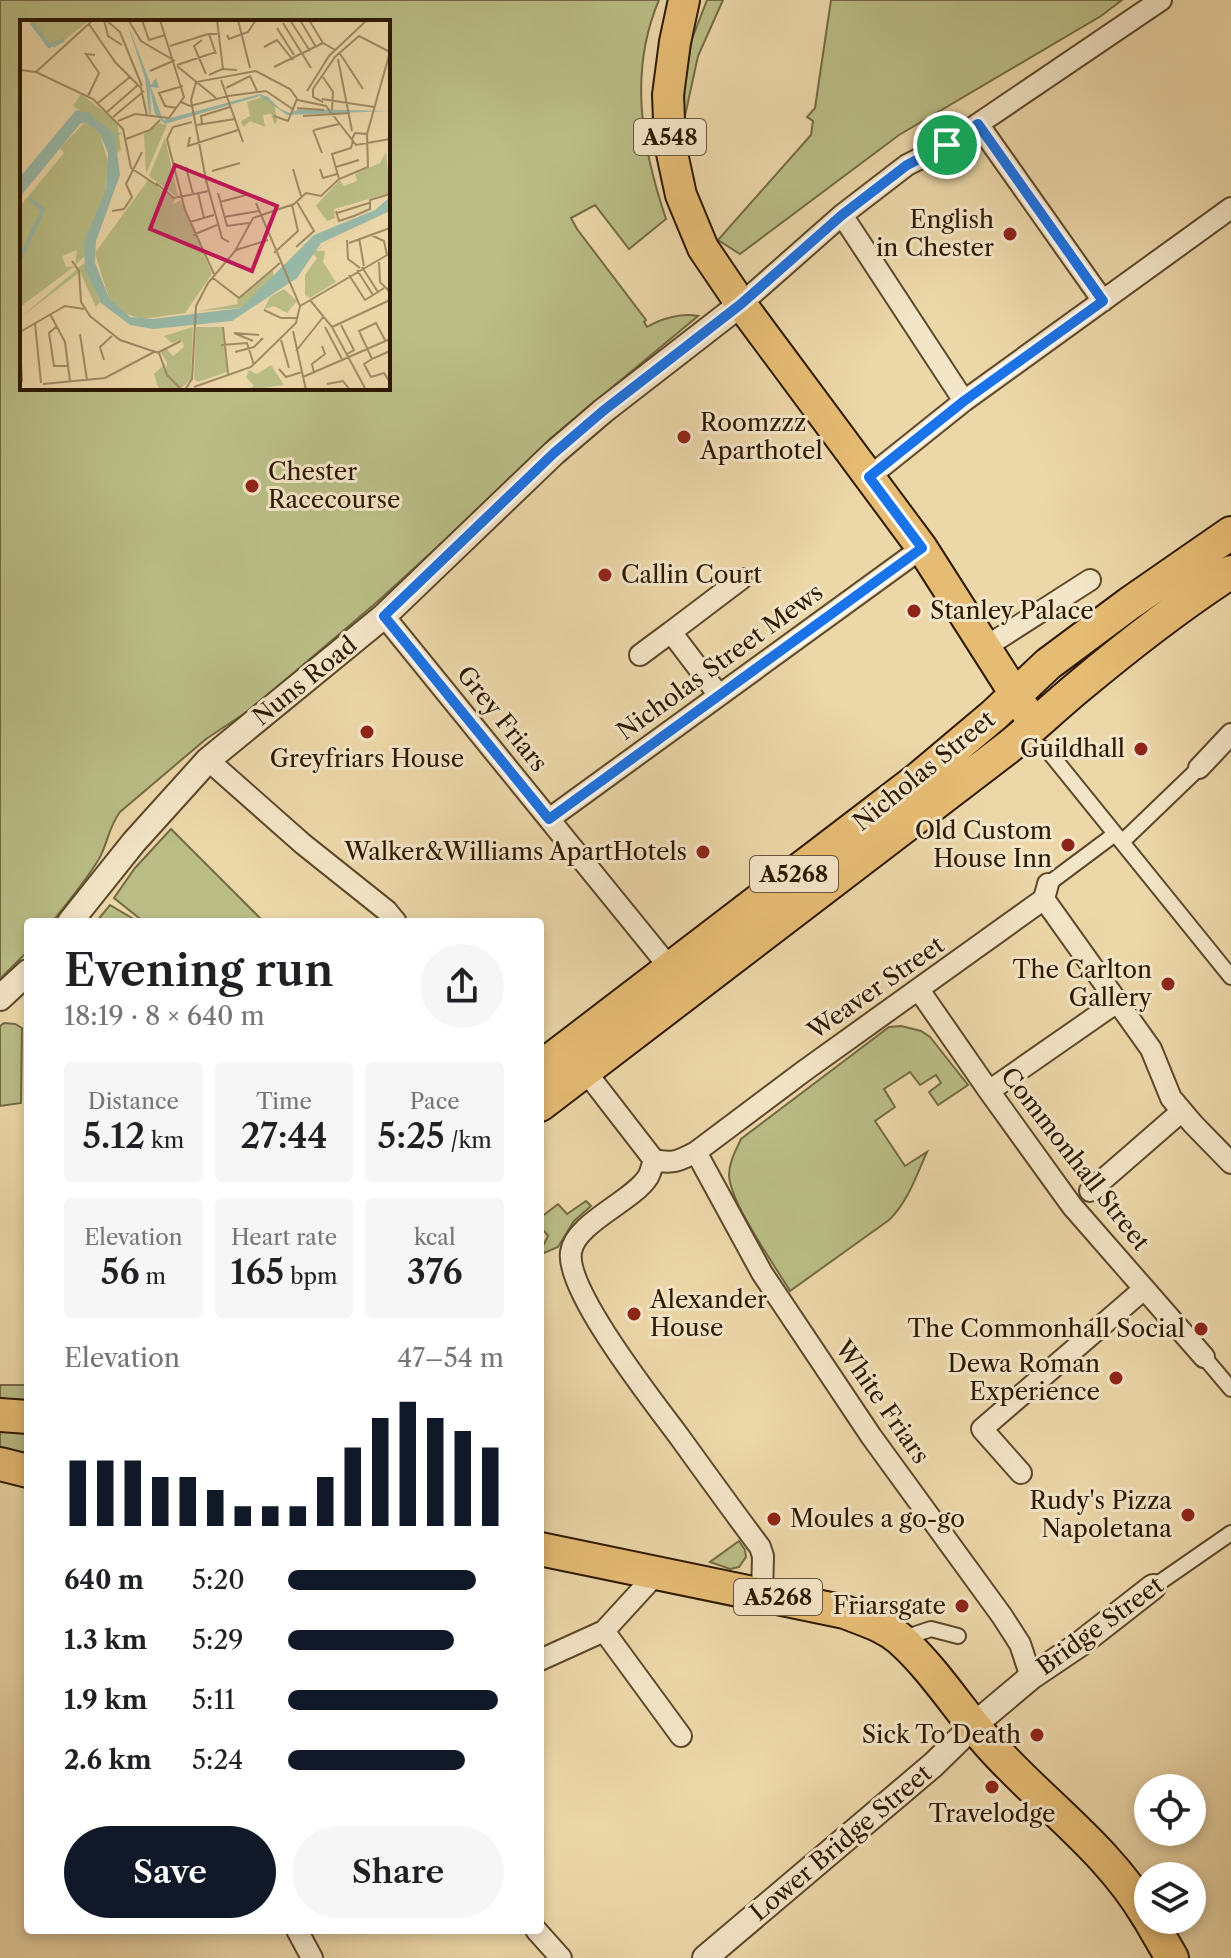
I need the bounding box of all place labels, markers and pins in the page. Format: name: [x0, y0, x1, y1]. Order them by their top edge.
pin: [913, 111, 981, 179]
place label: English in Chester: [876, 205, 994, 262]
marker: English in Chester: [1001, 225, 1019, 243]
place label: Roomzzz Aparthotel: [699, 408, 823, 465]
marker: Roomzzz Aparthotel: [675, 428, 693, 446]
place label: Chester Racecourse: [268, 457, 400, 514]
marker: Chester Racecourse: [243, 477, 261, 495]
place label: Callin Court: [621, 560, 762, 589]
marker: Callin Court: [596, 566, 614, 584]
place label: Stanley Palace: [930, 596, 1094, 625]
marker: Stanley Palace: [905, 602, 923, 620]
marker: Greyfriars House: [358, 723, 376, 741]
place label: Guildhall: [1020, 734, 1125, 763]
marker: Guildhall: [1132, 740, 1150, 758]
place label: Greyfriars House: [270, 744, 464, 773]
place label: Old Custom House Inn: [915, 816, 1052, 873]
marker: Old Custom House Inn: [1059, 836, 1077, 854]
place label: Walker&Williams ApartHotels: [343, 837, 687, 866]
marker: Walker&Williams ApartHotels: [694, 843, 712, 861]
place label: The Carlton Gallery: [1013, 955, 1153, 1012]
marker: The Carlton Gallery: [1159, 975, 1177, 993]
place label: Alexander House: [649, 1285, 767, 1342]
marker: Alexander House: [625, 1305, 643, 1323]
place label: The Commonhall Social: [907, 1314, 1185, 1343]
marker: The Commonhall Social: [1192, 1320, 1210, 1338]
place label: Dewa Roman Experience: [947, 1349, 1100, 1406]
marker: Dewa Roman Experience: [1107, 1369, 1125, 1387]
place label: Rudy's Pizza Napoletana: [1029, 1486, 1172, 1543]
place label: Moules a go-go: [790, 1504, 965, 1533]
marker: Rudy's Pizza Napoletana: [1179, 1506, 1197, 1524]
marker: Moules a go-go: [765, 1510, 783, 1528]
place label: Friarsgate: [833, 1591, 946, 1620]
marker: Friarsgate: [953, 1597, 971, 1615]
place label: Sick To Death: [862, 1720, 1021, 1749]
marker: Sick To Death: [1028, 1726, 1046, 1744]
marker: Travelodge: [983, 1778, 1001, 1796]
place label: Travelodge: [929, 1799, 1055, 1828]

